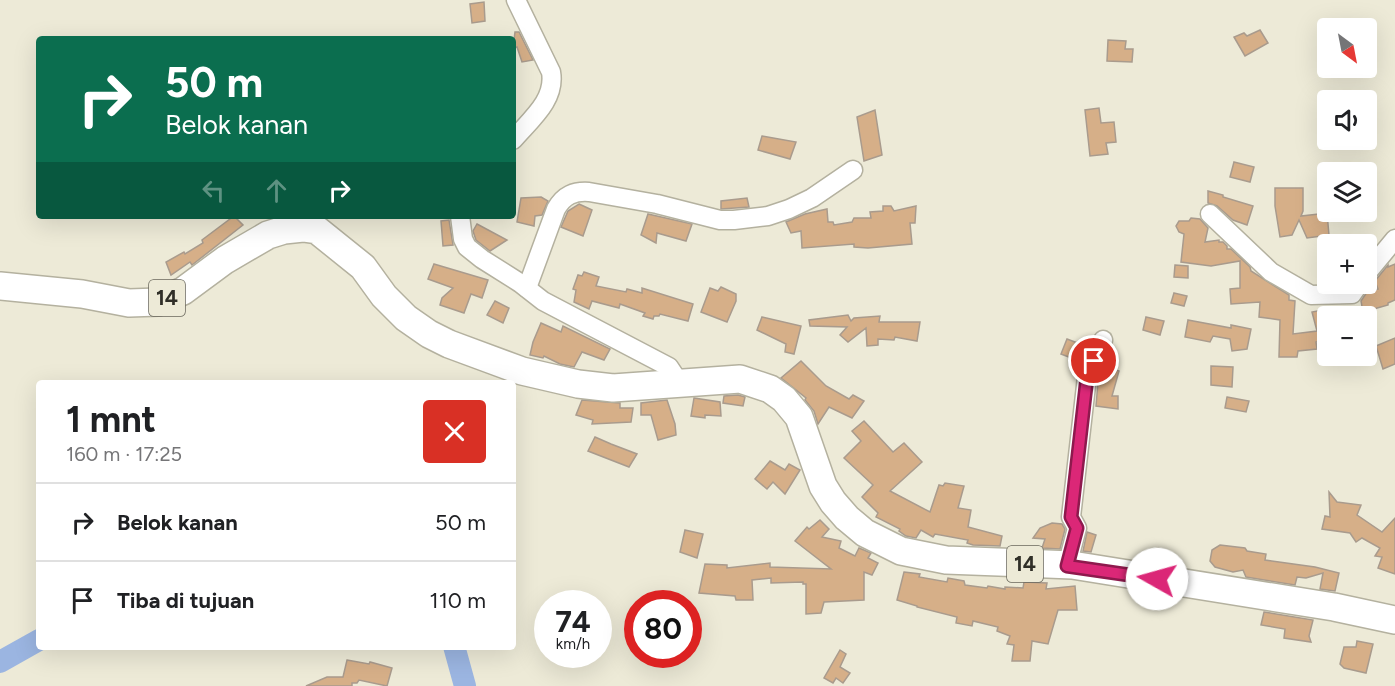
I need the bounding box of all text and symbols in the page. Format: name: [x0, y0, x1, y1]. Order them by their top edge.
north arrow: [1317, 18, 1377, 78]
map controls: [1317, 18, 1377, 366]
text: 50 m: [165, 57, 263, 108]
icon: right: [66, 60, 144, 138]
button: sound: [1317, 90, 1377, 150]
text: Belok kanan: [165, 108, 308, 141]
button: layers: [1317, 162, 1377, 222]
icon: left: [197, 174, 230, 207]
icon: ahead: [260, 174, 293, 207]
icon: right: [323, 174, 356, 207]
button: +: [1317, 234, 1377, 294]
road number: 14: [149, 280, 185, 316]
button: −: [1317, 306, 1377, 366]
pin: [1068, 335, 1119, 386]
icon: arrive: [1077, 344, 1110, 377]
text: 1 mnt: [66, 398, 156, 441]
button: close: [423, 400, 486, 463]
text: 160 m · 17:25: [66, 442, 182, 466]
icon: right: [66, 506, 99, 539]
text: Belok kanan: [117, 509, 238, 536]
text: 50 m: [435, 509, 486, 536]
road number: 14: [1007, 546, 1043, 582]
position arrow: [1125, 547, 1189, 611]
icon: arrive: [66, 584, 99, 617]
text: Tiba di tujuan: [117, 587, 254, 614]
text: 110 m: [430, 587, 486, 614]
speed limit sign: 80: [624, 590, 702, 668]
text: 74: [555, 603, 591, 640]
text: km/h: [556, 635, 590, 653]

